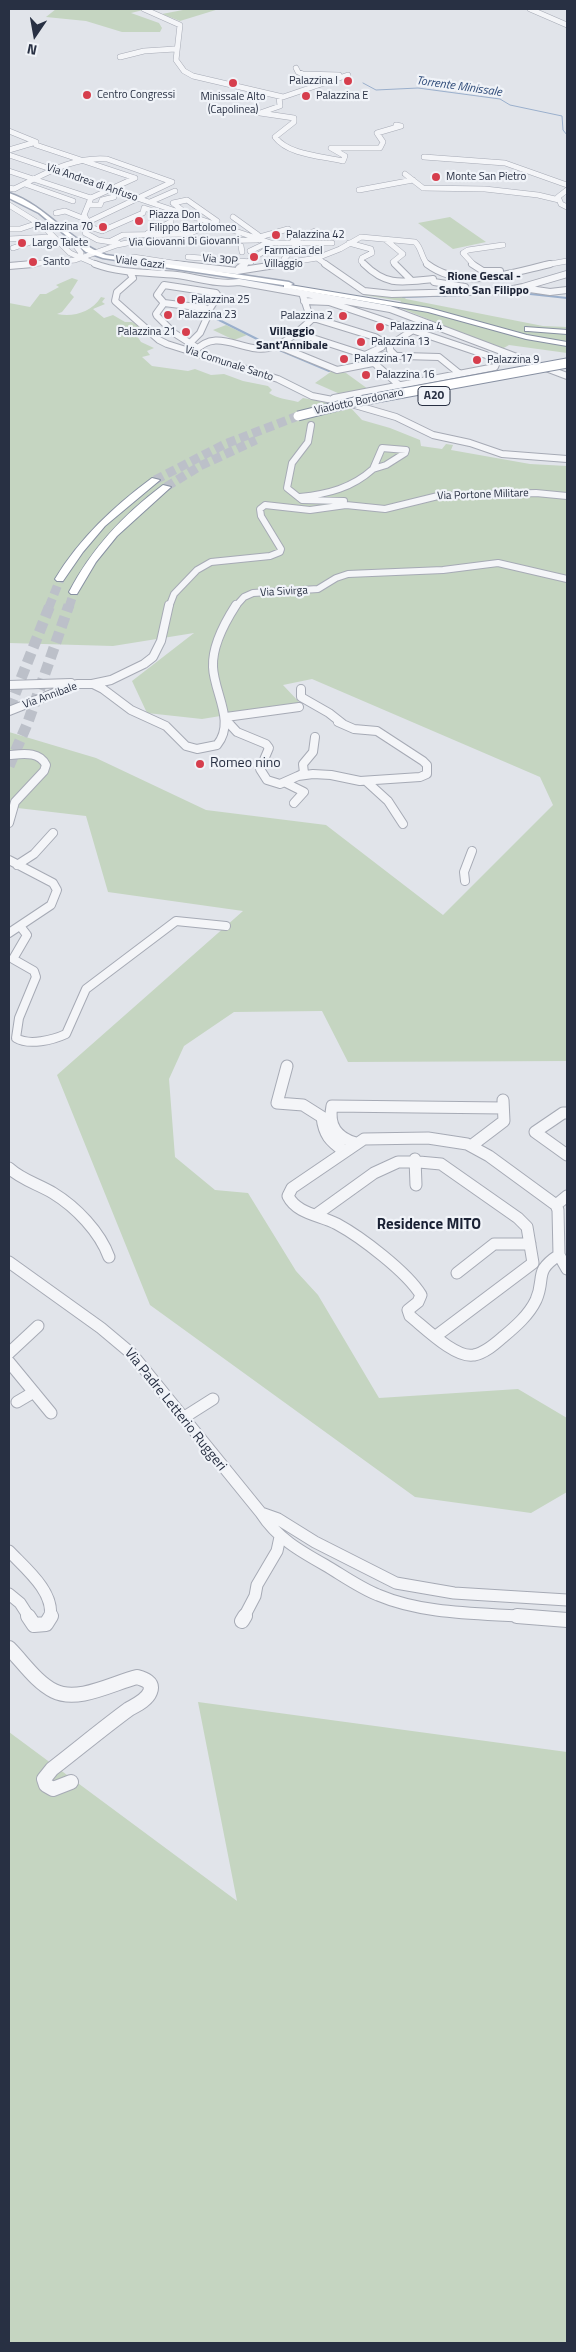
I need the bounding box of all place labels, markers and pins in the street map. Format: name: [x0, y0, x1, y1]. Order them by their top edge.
place label: Palazzina I: [289, 74, 338, 88]
marker: Palazzina I: [342, 75, 354, 87]
marker: Minissale Alto (Capolinea): [227, 77, 239, 89]
place label: Centro Congressi: [97, 88, 175, 102]
marker: Centro Congressi: [81, 89, 93, 101]
place label: Palazzina E: [316, 89, 368, 103]
place label: Minissale Alto (Capolinea): [201, 90, 265, 116]
marker: Palazzina E: [300, 90, 312, 102]
place label: Monte San Pietro: [446, 170, 526, 184]
marker: Monte San Pietro: [430, 171, 442, 183]
place label: Piazza Don Filippo Bartolomeo: [149, 208, 237, 234]
marker: Piazza Don Filippo Bartolomeo: [133, 215, 145, 227]
place label: Palazzina 70: [34, 220, 93, 234]
marker: Palazzina 70: [97, 221, 109, 233]
place label: Palazzina 42: [286, 228, 345, 242]
marker: Palazzina 42: [270, 229, 282, 241]
place label: Largo Talete: [32, 236, 88, 250]
marker: Largo Talete: [16, 237, 28, 249]
place label: Farmacia del Villaggio: [264, 244, 322, 270]
marker: Farmacia del Villaggio: [248, 251, 260, 263]
place label: Santo: [43, 255, 70, 269]
marker: Santo: [27, 256, 39, 268]
place label: Palazzina 25: [191, 293, 250, 307]
marker: Palazzina 25: [175, 294, 187, 306]
place label: Palazzina 23: [178, 308, 237, 322]
marker: Palazzina 23: [162, 309, 174, 321]
place label: Palazzina 2: [281, 309, 333, 323]
marker: Palazzina 2: [337, 310, 349, 322]
place label: Palazzina 4: [390, 320, 442, 334]
marker: Palazzina 4: [374, 321, 386, 333]
place label: Palazzina 21: [117, 325, 176, 339]
marker: Palazzina 21: [180, 326, 192, 338]
place label: Palazzina 13: [371, 335, 430, 349]
marker: Palazzina 13: [355, 336, 367, 348]
place label: Palazzina 17: [354, 352, 413, 366]
marker: Palazzina 17: [338, 353, 350, 365]
place label: Palazzina 9: [487, 353, 539, 367]
marker: Palazzina 9: [471, 354, 483, 366]
place label: Palazzina 16: [376, 368, 435, 382]
marker: Palazzina 16: [360, 369, 372, 381]
place label: Romeo nino: [210, 756, 281, 772]
marker: Romeo nino: [194, 758, 206, 770]

